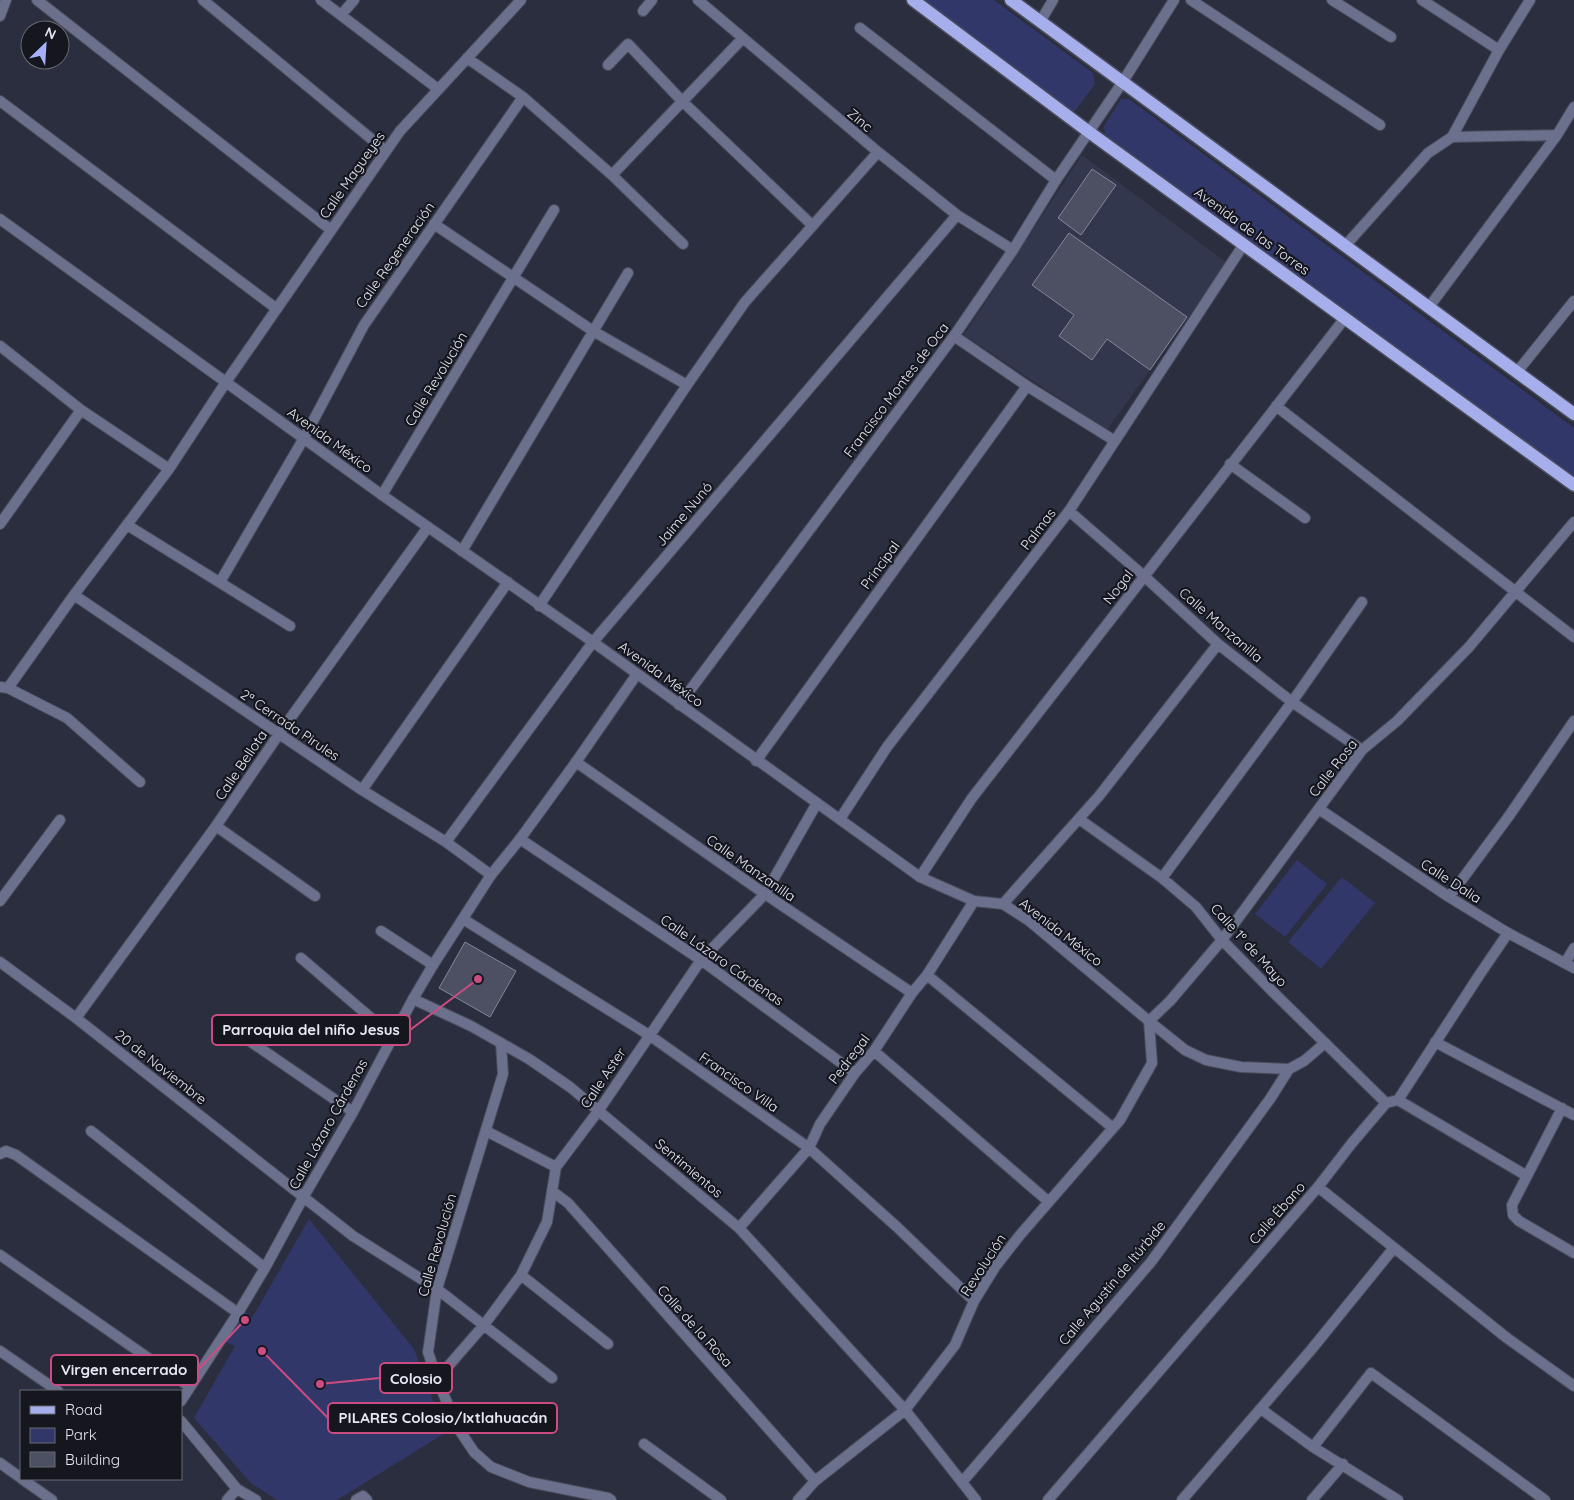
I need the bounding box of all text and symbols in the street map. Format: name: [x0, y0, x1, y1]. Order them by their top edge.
north arrow: [20, 20, 70, 70]
text: N: [42, 23, 59, 44]
street label: Zinc: [844, 104, 876, 136]
street label: Calle Magueyes: [315, 128, 389, 222]
street label: Avenida de las Torres: [1191, 183, 1313, 279]
street label: Calle Regeneración: [352, 198, 438, 312]
street label: Francisco Montes de Oca: [840, 319, 952, 461]
street label: Calle Revolución: [401, 329, 471, 429]
street label: Avenida México: [284, 403, 376, 477]
street label: Jaime Nunó: [652, 478, 716, 550]
street label: Palmas: [1016, 504, 1060, 554]
street label: Principal: [856, 537, 904, 593]
street label: Nogal: [1099, 566, 1137, 608]
street label: Calle Manzanilla: [1175, 584, 1267, 666]
street label: Avenida México: [615, 637, 707, 711]
street label: 2ª Cerrada Pirules: [237, 685, 343, 765]
street label: Calle Bellota: [211, 727, 271, 803]
street label: Calle Rosa: [1305, 735, 1361, 801]
street label: Calle Manzanilla: [703, 831, 799, 905]
street label: Calle Dalia: [1417, 855, 1485, 907]
street label: Avenida México: [1016, 894, 1106, 970]
street label: Calle 1º de Mayo: [1207, 900, 1291, 990]
street label: Calle Lázaro Cárdenas: [657, 911, 787, 1009]
callout: Parroquia del niño Jesus: [212, 1015, 410, 1045]
text: Parroquia del niño Jesus: [222, 1020, 400, 1039]
street label: 20 de Noviembre: [112, 1026, 210, 1108]
street label: Pedregal: [824, 1030, 874, 1088]
street label: Calle Aster: [576, 1044, 630, 1112]
street label: Francisco Villa: [696, 1048, 782, 1116]
street label: Calle Lázaro Cárdenas: [285, 1056, 371, 1192]
street label: Sentimientos: [651, 1134, 727, 1202]
street label: Calle Ébano: [1245, 1178, 1309, 1248]
street label: Calle Revolución: [414, 1191, 460, 1299]
street label: Calle Agustín de Itúrbide: [1055, 1217, 1169, 1349]
street label: Revolución: [956, 1230, 1010, 1300]
street label: Calle de la Rosa: [653, 1281, 737, 1371]
callout: Virgen encerrado: [51, 1355, 198, 1385]
text: Virgen encerrado: [61, 1360, 187, 1379]
callout: Colosio: [380, 1363, 452, 1393]
text: Colosio: [390, 1369, 442, 1388]
legend: [20, 1390, 182, 1480]
text: Road: [65, 1400, 102, 1419]
callout: PILARES Colosio/Ixtlahuacán: [328, 1403, 557, 1433]
text: PILARES Colosio/Ixtlahuacán: [339, 1408, 547, 1427]
text: Park: [65, 1425, 97, 1444]
text: Building: [65, 1450, 120, 1469]

